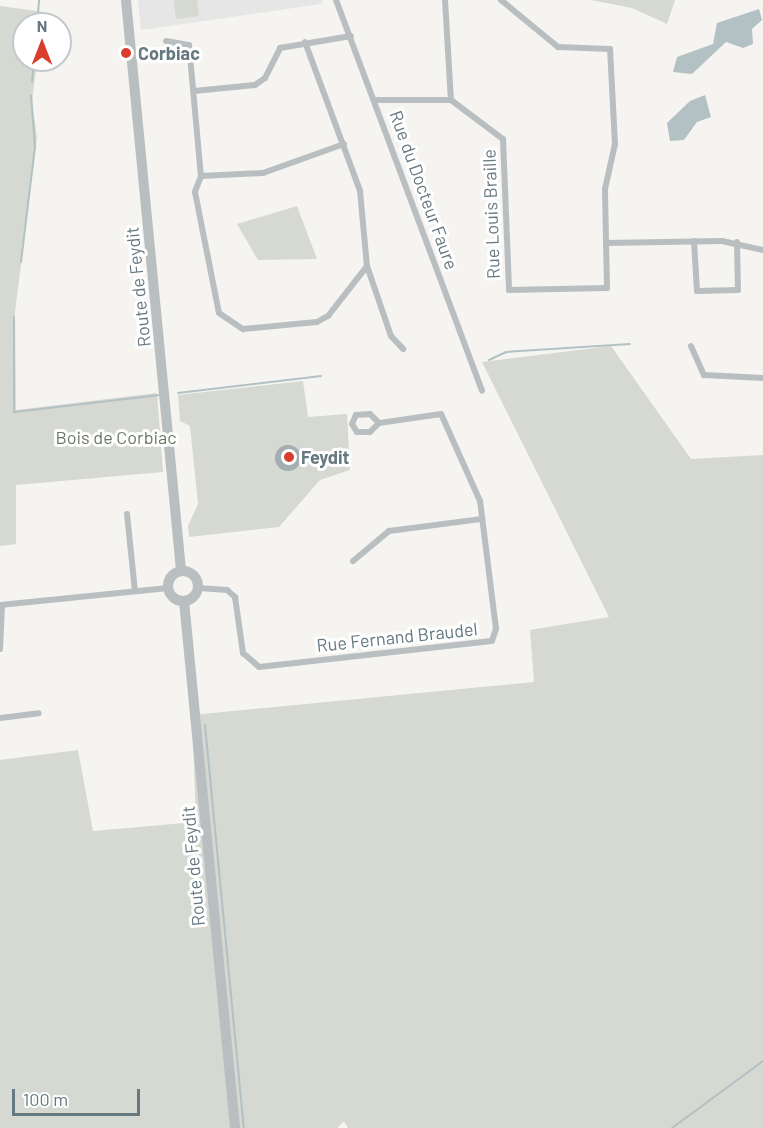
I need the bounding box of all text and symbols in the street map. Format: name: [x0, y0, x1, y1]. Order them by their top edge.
north arrow: [12, 12, 72, 72]
text: N: [37, 16, 47, 35]
place label: Corbiac: [138, 42, 200, 64]
marker: Corbiac: [119, 46, 133, 60]
street label: Rue du Docteur Faure: [385, 108, 463, 272]
street label: Rue Louis Braille: [478, 149, 504, 279]
street label: Route de Feydit: [121, 226, 155, 348]
park label: Bois de Corbiac: [55, 426, 177, 448]
place label: Feydit: [301, 446, 349, 468]
marker: Feydit: [282, 450, 296, 464]
street label: Rue Fernand Braudel: [316, 618, 478, 656]
street label: Route de Feydit: [177, 805, 209, 927]
scale bar: [15, 1077, 142, 1115]
text: 100 m: [23, 1088, 68, 1110]

